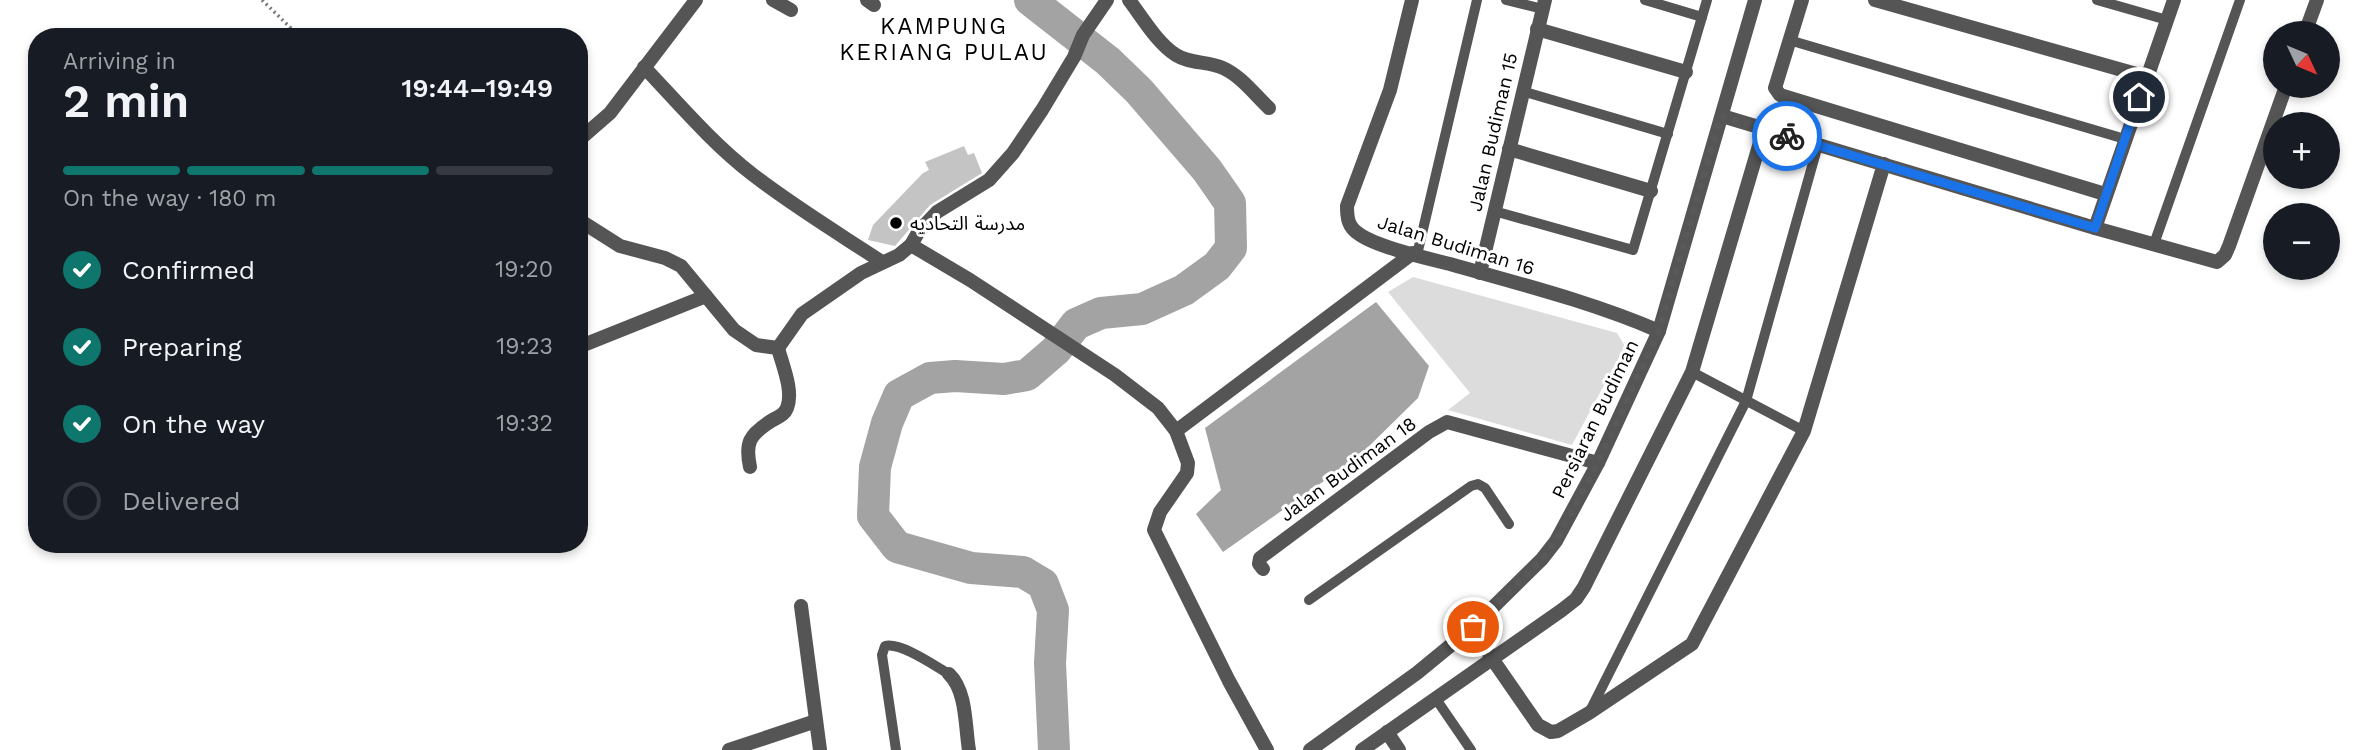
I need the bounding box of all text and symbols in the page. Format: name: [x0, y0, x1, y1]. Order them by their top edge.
district label: KAMPUNG KERIANG PULAU: [839, 13, 1049, 66]
north arrow: [2263, 21, 2340, 98]
map controls: [2263, 21, 2340, 280]
text: Arriving in: [63, 48, 176, 75]
street label: Jalan Budiman 15: [1464, 50, 1522, 214]
pin: [2109, 67, 2169, 127]
text: 19:44–19:49: [402, 73, 553, 103]
text: 2 min: [63, 74, 189, 128]
icon: home: [2120, 78, 2158, 116]
courier: [1752, 101, 1822, 171]
button: +: [2263, 112, 2340, 189]
icon: bike: [1768, 117, 1806, 155]
text: On the way · 180 m: [63, 185, 276, 212]
button: −: [2263, 203, 2340, 280]
street label: Jalan Budiman 16: [1375, 210, 1537, 280]
place label: مدرسة التحاديه: [910, 212, 1025, 235]
marker: مدرسة التحاديه: [888, 215, 904, 231]
icon: check: [63, 251, 101, 289]
text: Confirmed: [122, 255, 255, 285]
text: 19:20: [495, 256, 553, 283]
icon: check: [63, 328, 101, 366]
text: Preparing: [122, 332, 242, 362]
text: 19:23: [496, 333, 553, 360]
street label: Persiaran Budiman: [1547, 336, 1643, 502]
icon: check: [63, 405, 101, 443]
text: On the way: [122, 409, 265, 439]
text: 19:32: [496, 410, 553, 437]
street label: Jalan Budiman 18: [1275, 412, 1421, 526]
text: Delivered: [122, 486, 241, 516]
pin: [1443, 597, 1503, 657]
icon: bag: [1454, 608, 1492, 646]

